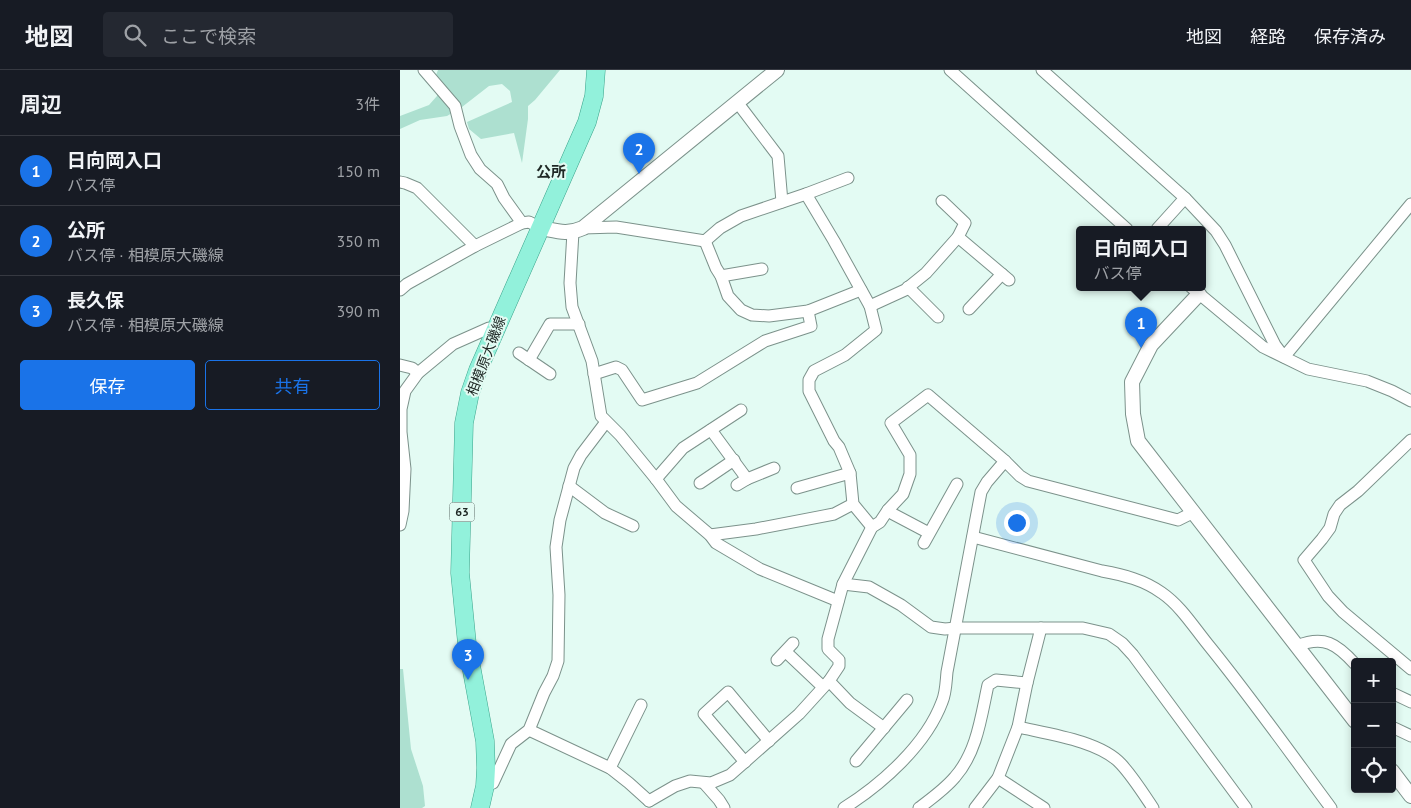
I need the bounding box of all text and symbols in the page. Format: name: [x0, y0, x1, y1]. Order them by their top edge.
search box: [103, 12, 453, 57]
text: 地図: [25, 21, 73, 52]
icon: search: [121, 21, 149, 49]
text: ここで検索: [161, 24, 256, 48]
text: 地図: [1186, 25, 1222, 48]
text: 経路: [1250, 25, 1286, 48]
text: 保存済み: [1314, 25, 1386, 48]
text: 周辺: [20, 91, 62, 118]
text: 3件: [355, 94, 380, 114]
pin: 2: [623, 133, 655, 174]
text: 日向岡入口: [67, 148, 162, 172]
text: 1: [31, 161, 41, 181]
text: 150 m: [337, 161, 380, 181]
district label: 公所: [536, 162, 566, 181]
text: バス停: [67, 175, 115, 195]
text: 公所: [67, 218, 105, 242]
popup: [1076, 226, 1206, 291]
text: 2: [31, 231, 41, 251]
text: 350 m: [337, 231, 380, 251]
text: 日向岡入口: [1093, 236, 1189, 260]
text: バス停 · 相模原大磯線: [67, 245, 224, 265]
text: バス停: [1093, 263, 1142, 283]
text: 長久保: [67, 288, 124, 312]
text: 3: [31, 301, 41, 321]
text: 390 m: [337, 301, 380, 321]
pin: 1: [1125, 307, 1157, 348]
street label: 相模原大磯線: [463, 314, 509, 398]
text: バス停 · 相模原大磯線: [67, 315, 224, 335]
button: 保存: [20, 360, 195, 410]
button: 共有: [205, 360, 380, 410]
road number: 63: [450, 502, 474, 522]
your location: [1004, 510, 1030, 536]
pin: 3: [452, 639, 484, 680]
map controls: [1351, 658, 1396, 793]
button: +: [1351, 658, 1396, 703]
button: −: [1351, 703, 1396, 748]
button: locate: [1351, 748, 1396, 793]

